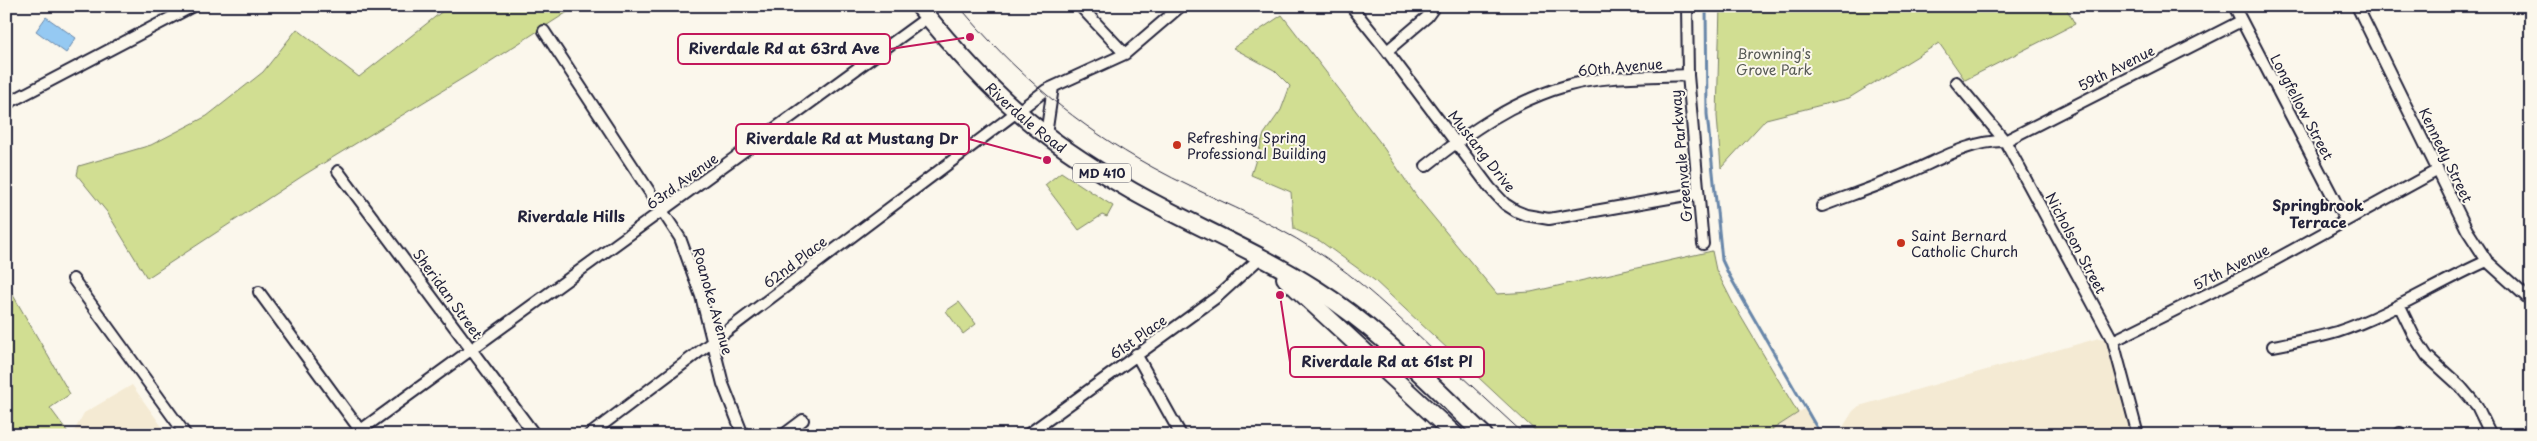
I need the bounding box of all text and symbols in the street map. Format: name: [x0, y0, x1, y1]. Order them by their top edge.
callout: Riverdale Rd at 63rd Ave: [678, 34, 890, 64]
text: Riverdale Rd at 63rd Ave: [688, 36, 880, 59]
street label: 59th Avenue: [2074, 40, 2158, 96]
park label: Browning's Grove Park: [1736, 43, 1812, 80]
street label: Longfellow Street: [2265, 50, 2339, 164]
street label: 60th Avenue: [1576, 53, 1664, 81]
street label: Riverdale Road: [981, 77, 1071, 158]
street label: Greenvale Parkway: [1665, 89, 1697, 223]
street label: Kennedy Street: [2414, 104, 2478, 206]
street label: Mustang Drive: [1443, 106, 1521, 196]
callout: Riverdale Rd at Mustang Dr: [736, 124, 969, 154]
text: Riverdale Rd at Mustang Dr: [746, 126, 959, 149]
place label: Refreshing Spring Professional Building: [1187, 127, 1326, 164]
marker: Refreshing Spring Professional Building: [1171, 139, 1183, 151]
street label: 63rd Avenue: [642, 148, 723, 214]
road number: MD 410: [1073, 164, 1131, 182]
street label: Nicholson Street: [2040, 189, 2112, 298]
district label: Springbrook Terrace: [2272, 193, 2364, 233]
district label: Riverdale Hills: [517, 204, 625, 227]
place label: Saint Bernard Catholic Church: [1911, 225, 2018, 262]
street label: 62nd Place: [759, 231, 831, 293]
marker: Saint Bernard Catholic Church: [1895, 237, 1907, 249]
street label: 57th Avenue: [2189, 239, 2273, 295]
street label: Sheridan Street: [408, 245, 488, 344]
street label: Roanoke Avenue: [688, 245, 738, 358]
street label: 61st Place: [1105, 310, 1171, 364]
callout: Riverdale Rd at 61st Pl: [1290, 347, 1484, 377]
text: Riverdale Rd at 61st Pl: [1301, 349, 1473, 372]

